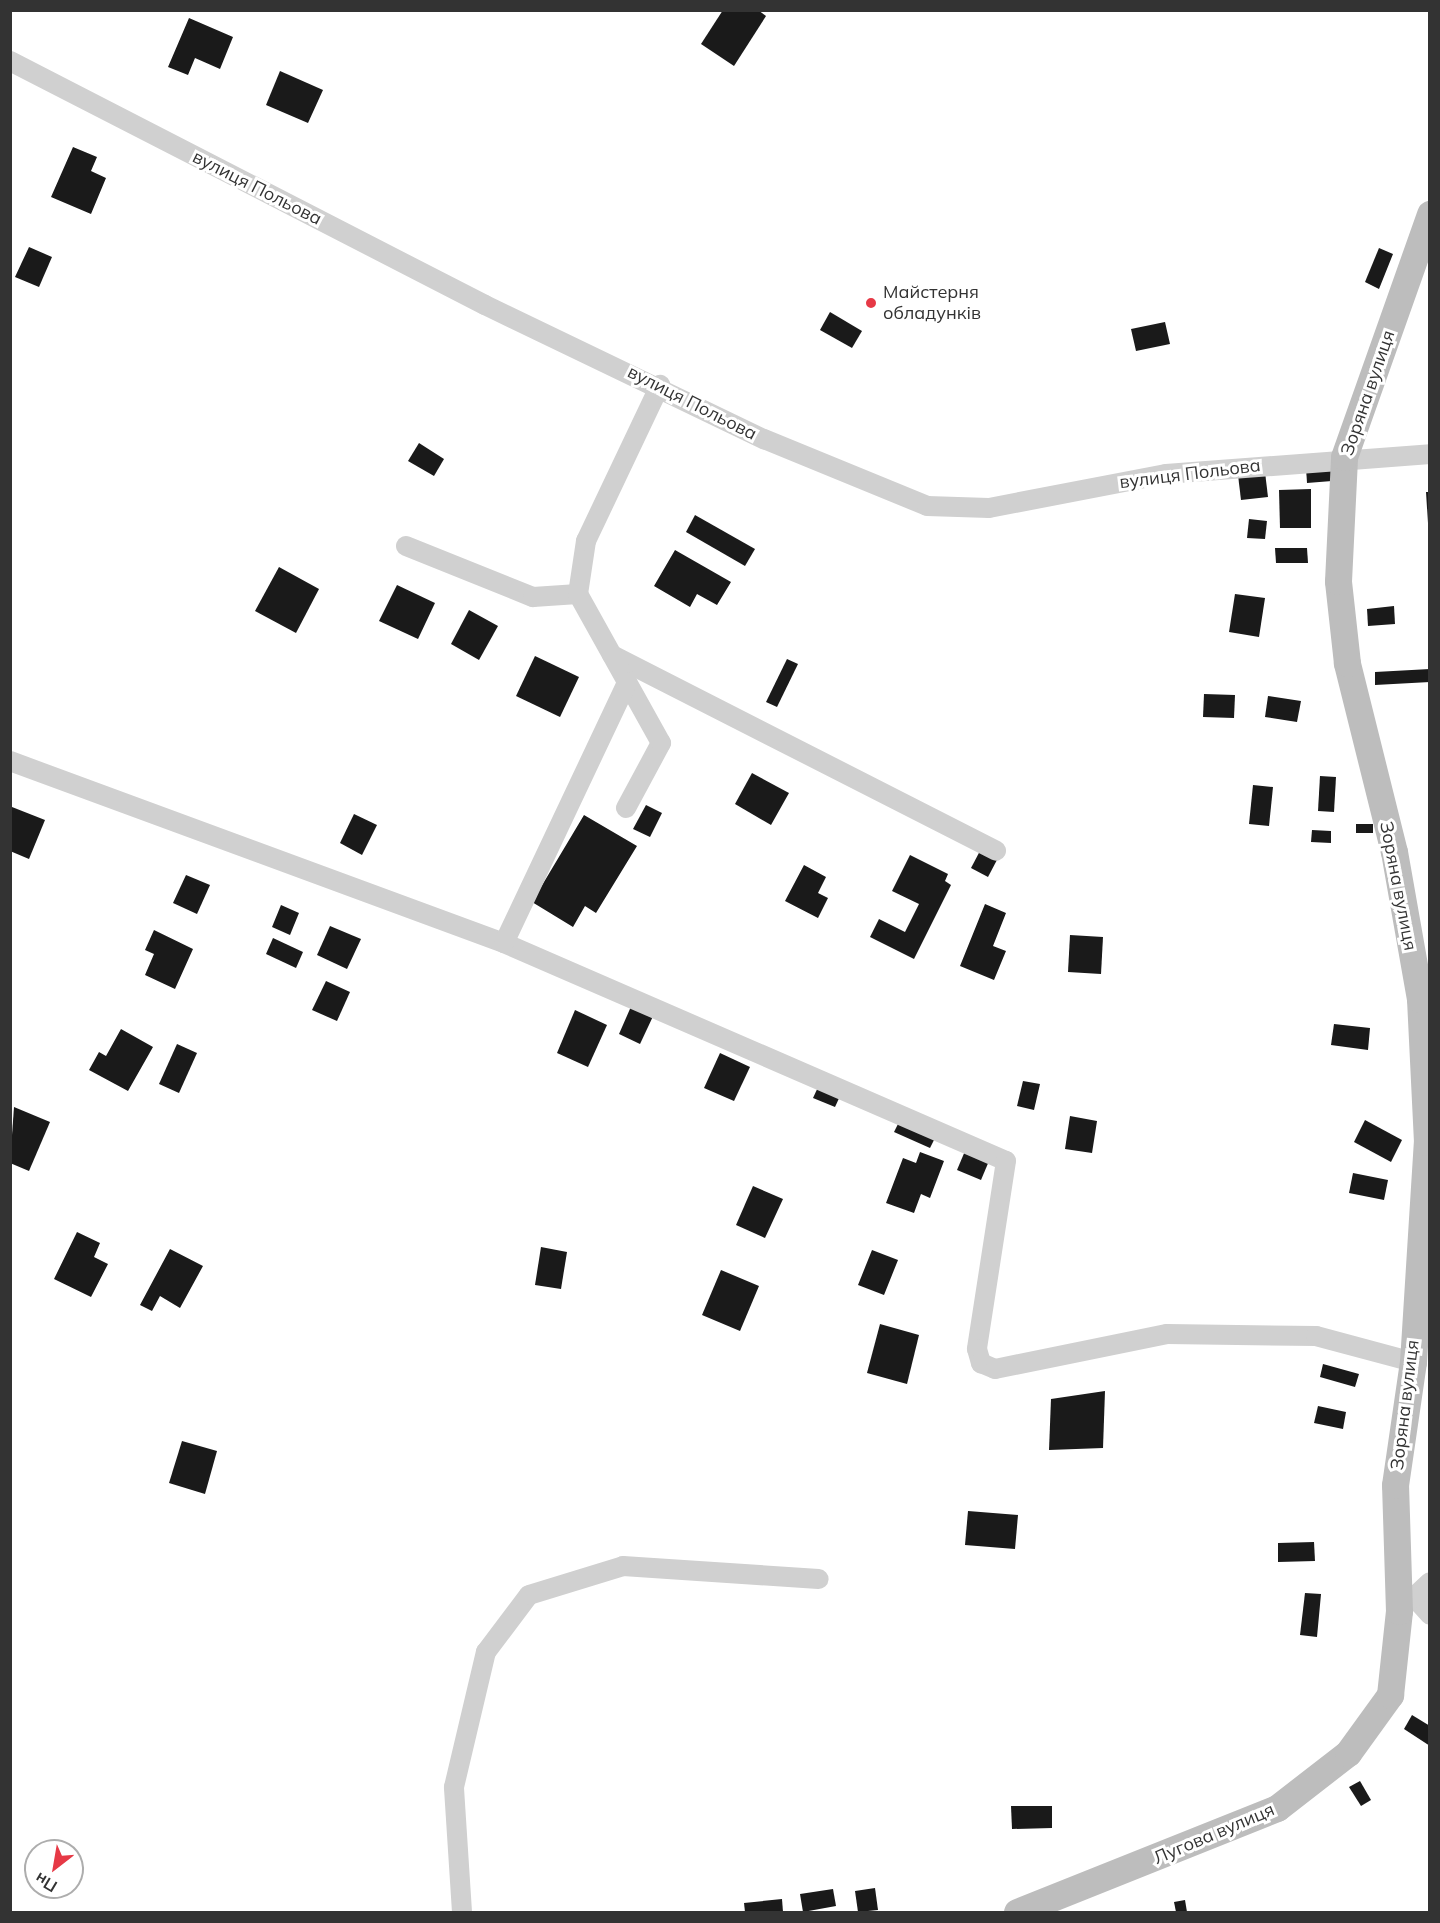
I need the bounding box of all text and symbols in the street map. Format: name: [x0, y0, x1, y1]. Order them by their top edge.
street label: вулиця Польова: [189, 146, 325, 230]
place label: Майстерня обладунків: [883, 282, 981, 324]
marker: Майстерня обладунків: [864, 296, 878, 310]
street label: Зоряна вулиця: [1336, 328, 1400, 458]
street label: вулиця Польова: [624, 361, 760, 445]
street label: вулиця Польова: [1118, 455, 1262, 493]
street label: Зоряна вулиця: [1375, 820, 1421, 952]
street label: Зоряна вулиця: [1386, 1339, 1424, 1471]
street label: Лугова вулиця: [1150, 1799, 1278, 1869]
north arrow: [24, 1839, 84, 1899]
text: Пн: [31, 1868, 60, 1897]

